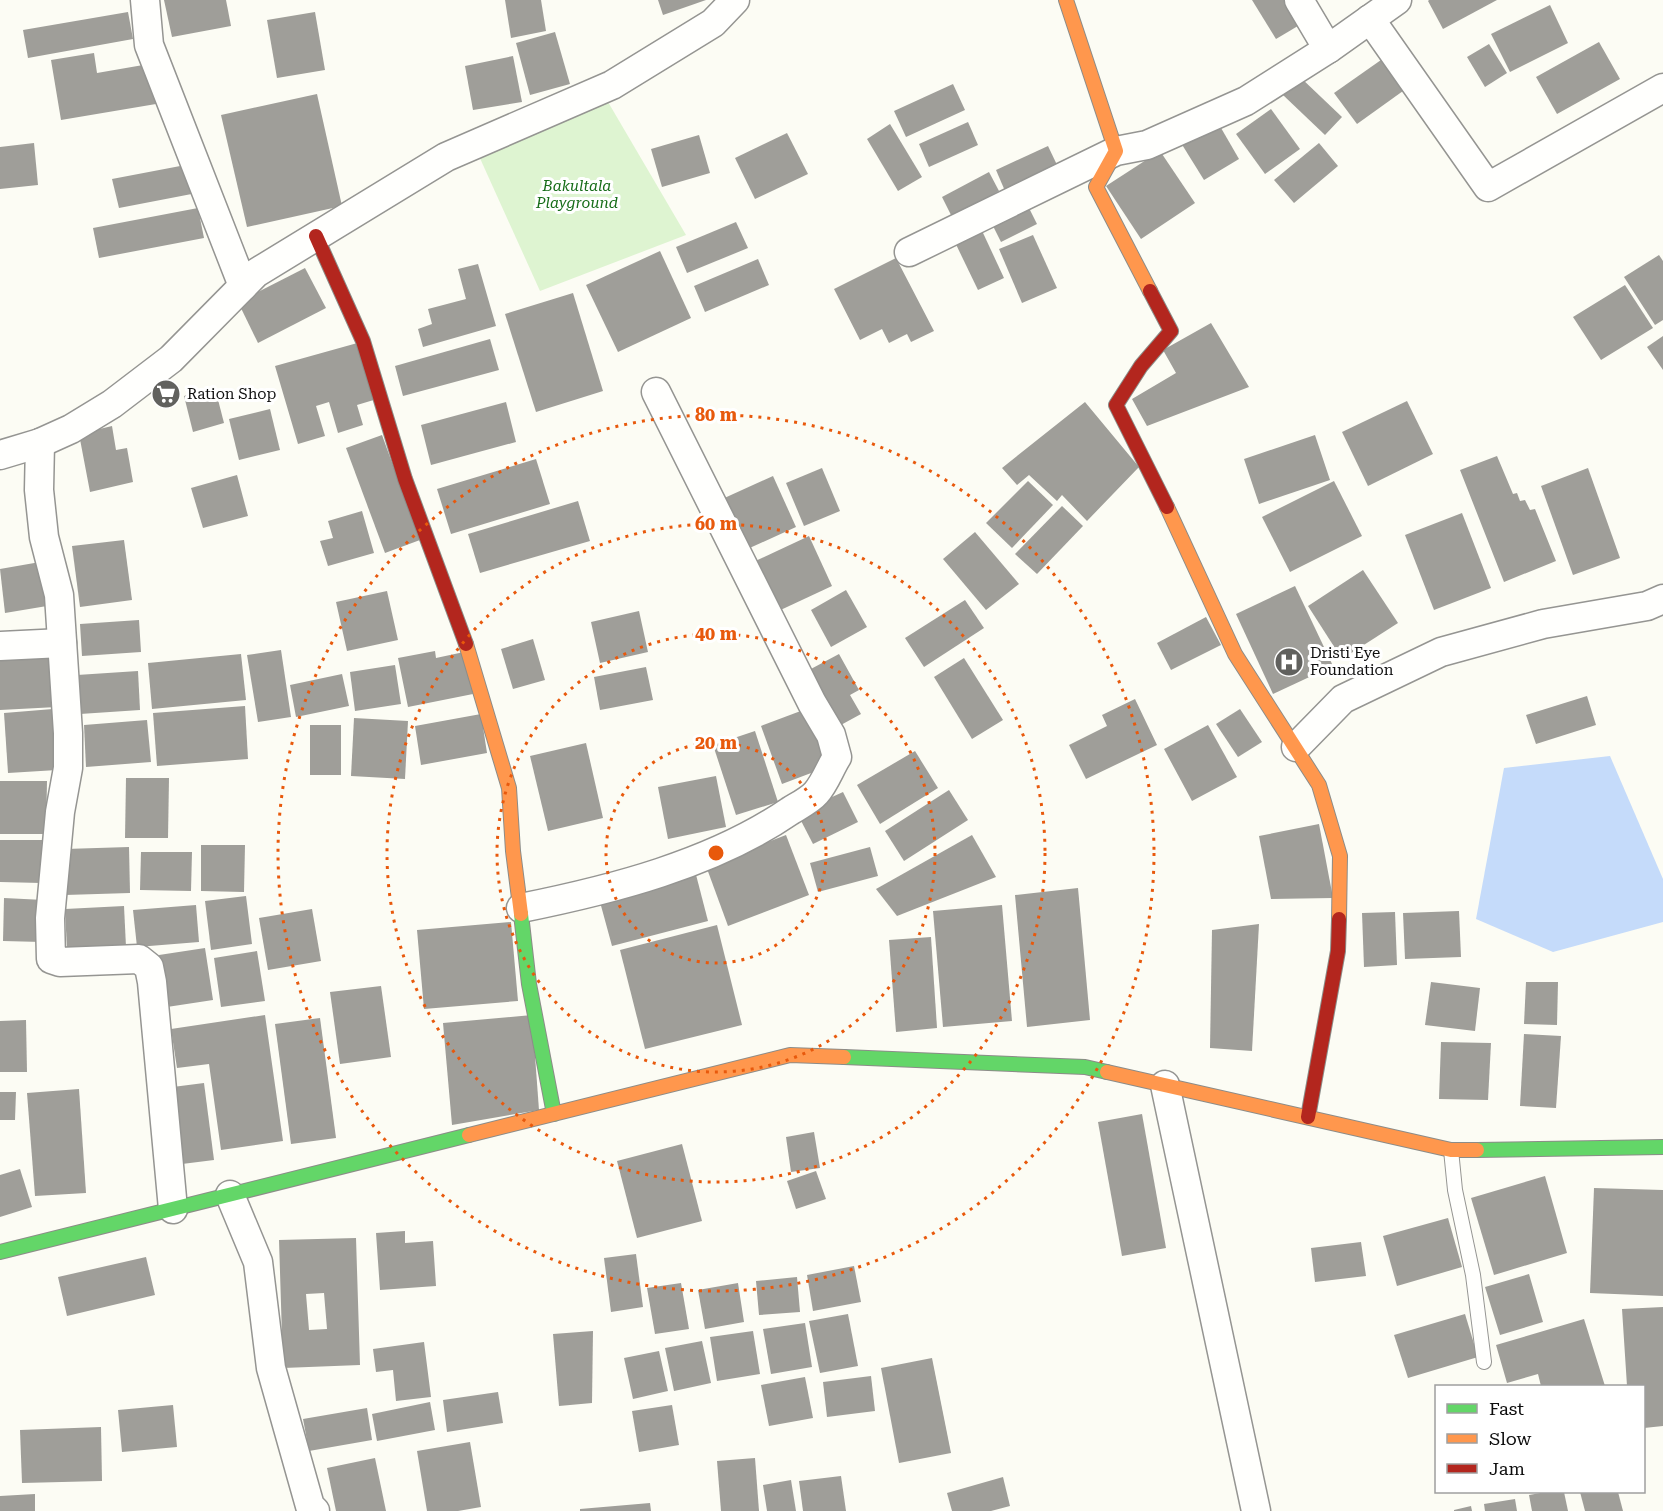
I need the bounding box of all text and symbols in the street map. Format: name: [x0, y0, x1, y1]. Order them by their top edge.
park label: Bakultala Playground: [535, 177, 618, 212]
supermarket icon: Ration Shop: [150, 378, 182, 410]
place label: Ration Shop: [187, 385, 277, 403]
text: 80 m: [695, 404, 738, 425]
text: 60 m: [695, 513, 738, 534]
text: 40 m: [695, 623, 738, 644]
place label: Dristi Eye Foundation: [1310, 644, 1394, 679]
hospital icon: Dristi Eye Foundation: [1273, 646, 1305, 678]
text: 20 m: [695, 732, 738, 753]
centre of rings: [706, 843, 726, 863]
legend: [1435, 1385, 1645, 1493]
text: Fast: [1489, 1398, 1524, 1419]
text: Slow: [1489, 1428, 1531, 1449]
text: Jam: [1489, 1458, 1525, 1479]

